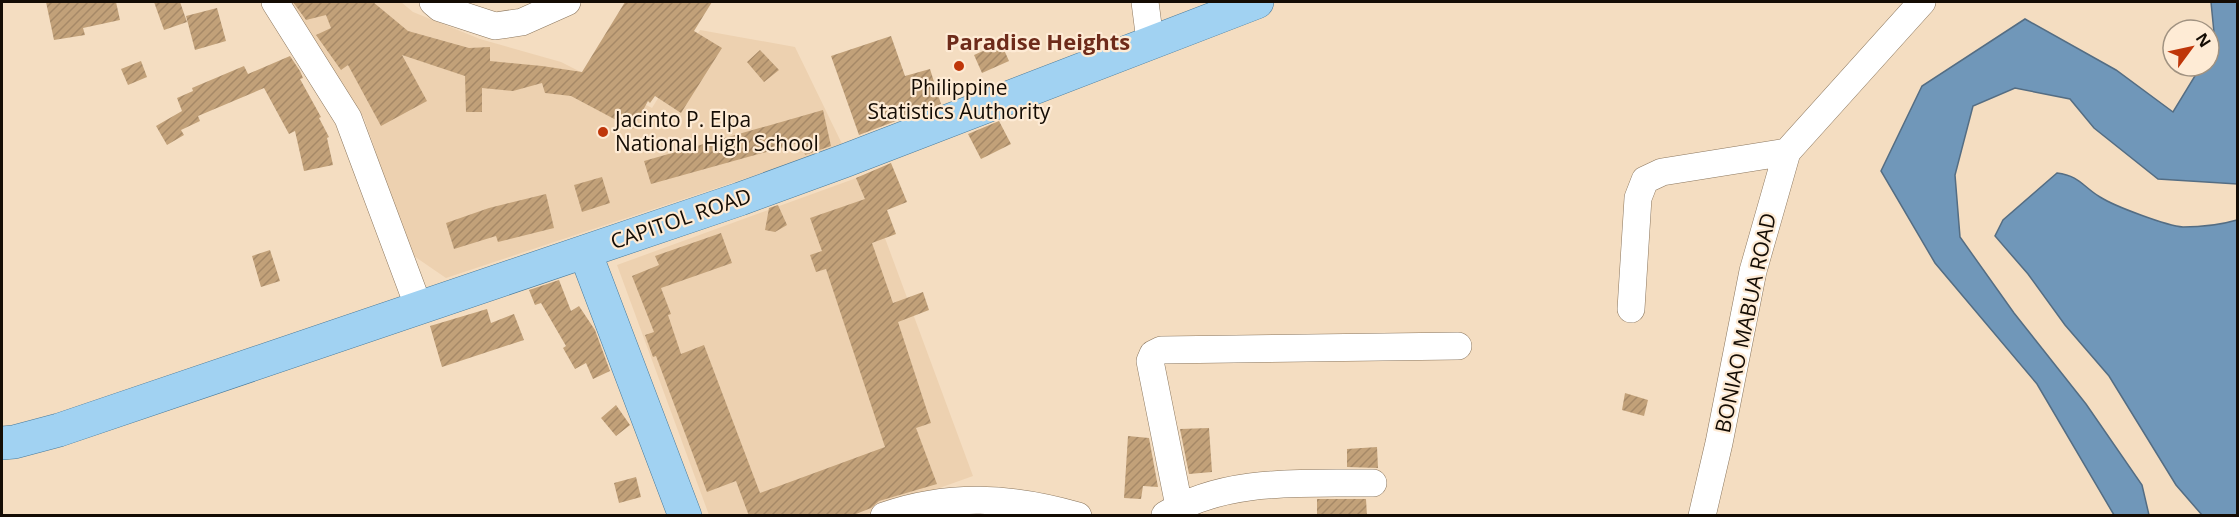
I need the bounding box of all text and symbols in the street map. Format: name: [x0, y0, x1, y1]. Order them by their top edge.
north arrow: [2161, 18, 2221, 78]
district label: Paradise Heights: [946, 26, 1130, 56]
text: N: [2191, 28, 2216, 51]
marker: Philippine Statistics Authority: [952, 59, 966, 73]
place label: Philippine Statistics Authority: [868, 73, 1051, 125]
place label: Jacinto P. Elpa National High School: [613, 105, 819, 157]
marker: Jacinto P. Elpa National High School: [596, 125, 610, 139]
street label: CAPITOL ROAD: [607, 181, 755, 255]
street label: BONIAO MABUA ROAD: [1708, 210, 1782, 435]

